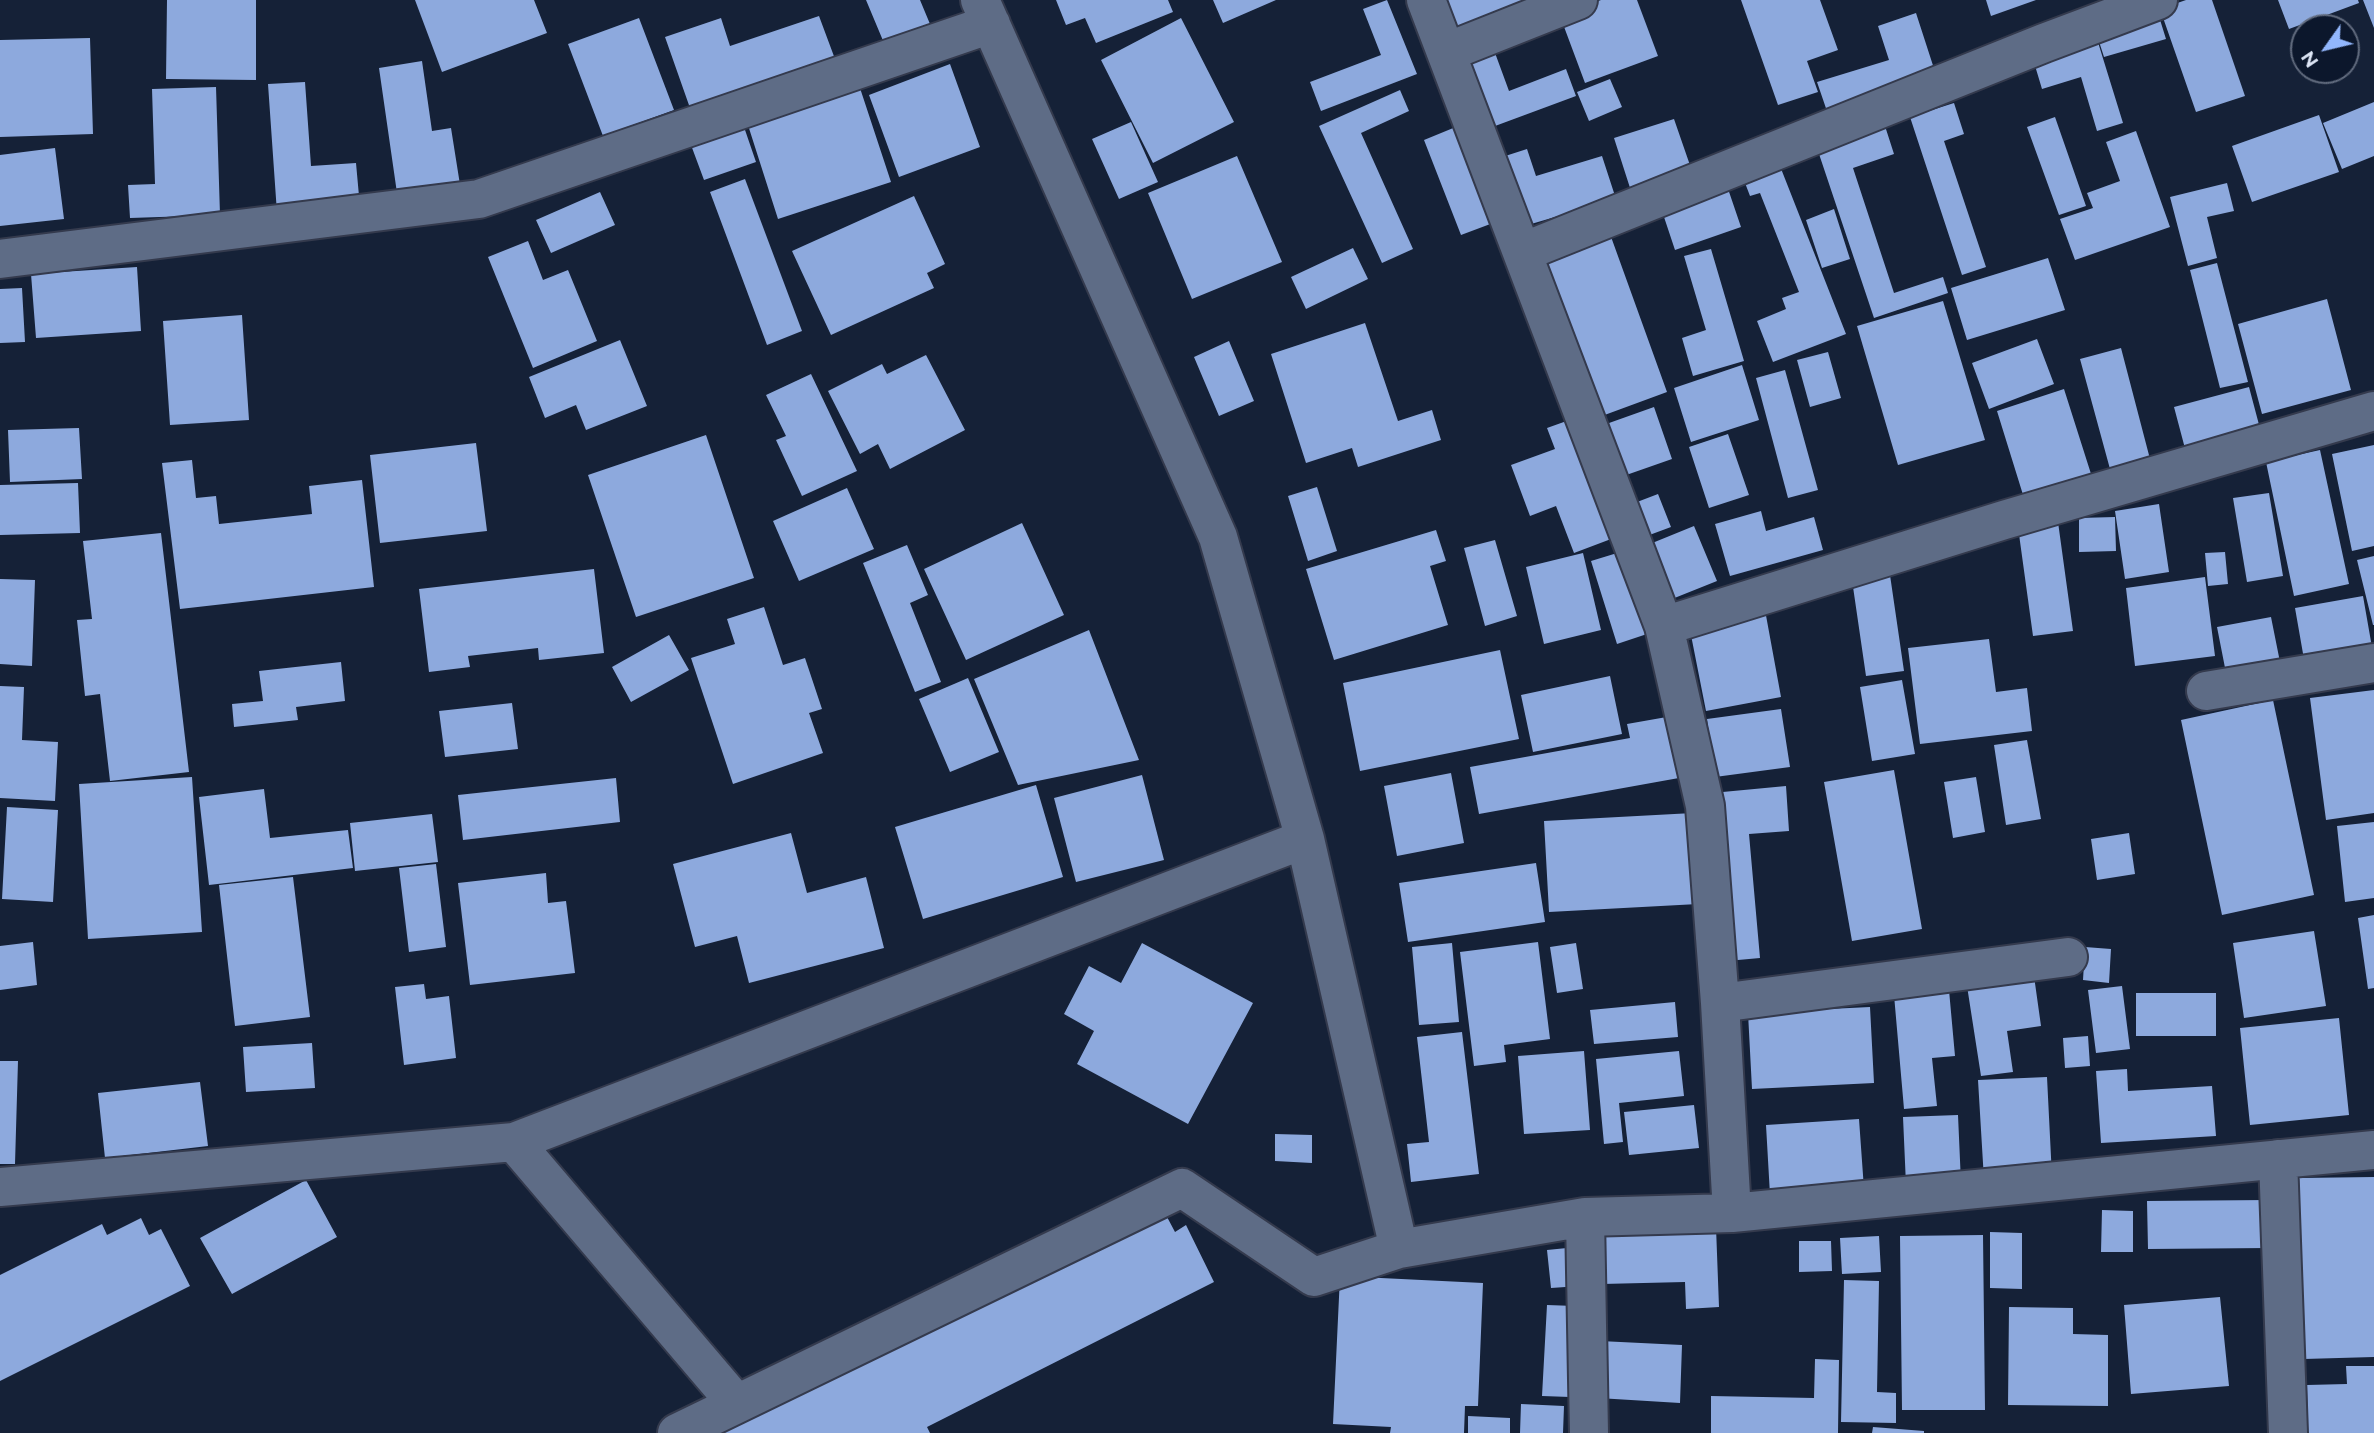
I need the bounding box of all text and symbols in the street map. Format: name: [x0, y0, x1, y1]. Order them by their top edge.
north arrow: [2290, 14, 2360, 84]
text: N: [2296, 47, 2322, 72]

